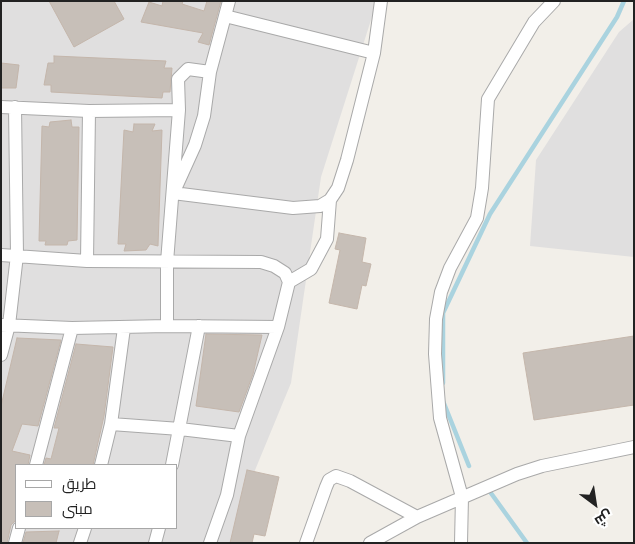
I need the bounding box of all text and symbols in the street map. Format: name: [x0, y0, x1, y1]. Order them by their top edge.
legend: [15, 464, 178, 529]
text: طريق: [62, 476, 96, 495]
north arrow: [570, 479, 620, 529]
text: مبنى: [62, 501, 93, 520]
text: ش: [591, 505, 615, 529]

